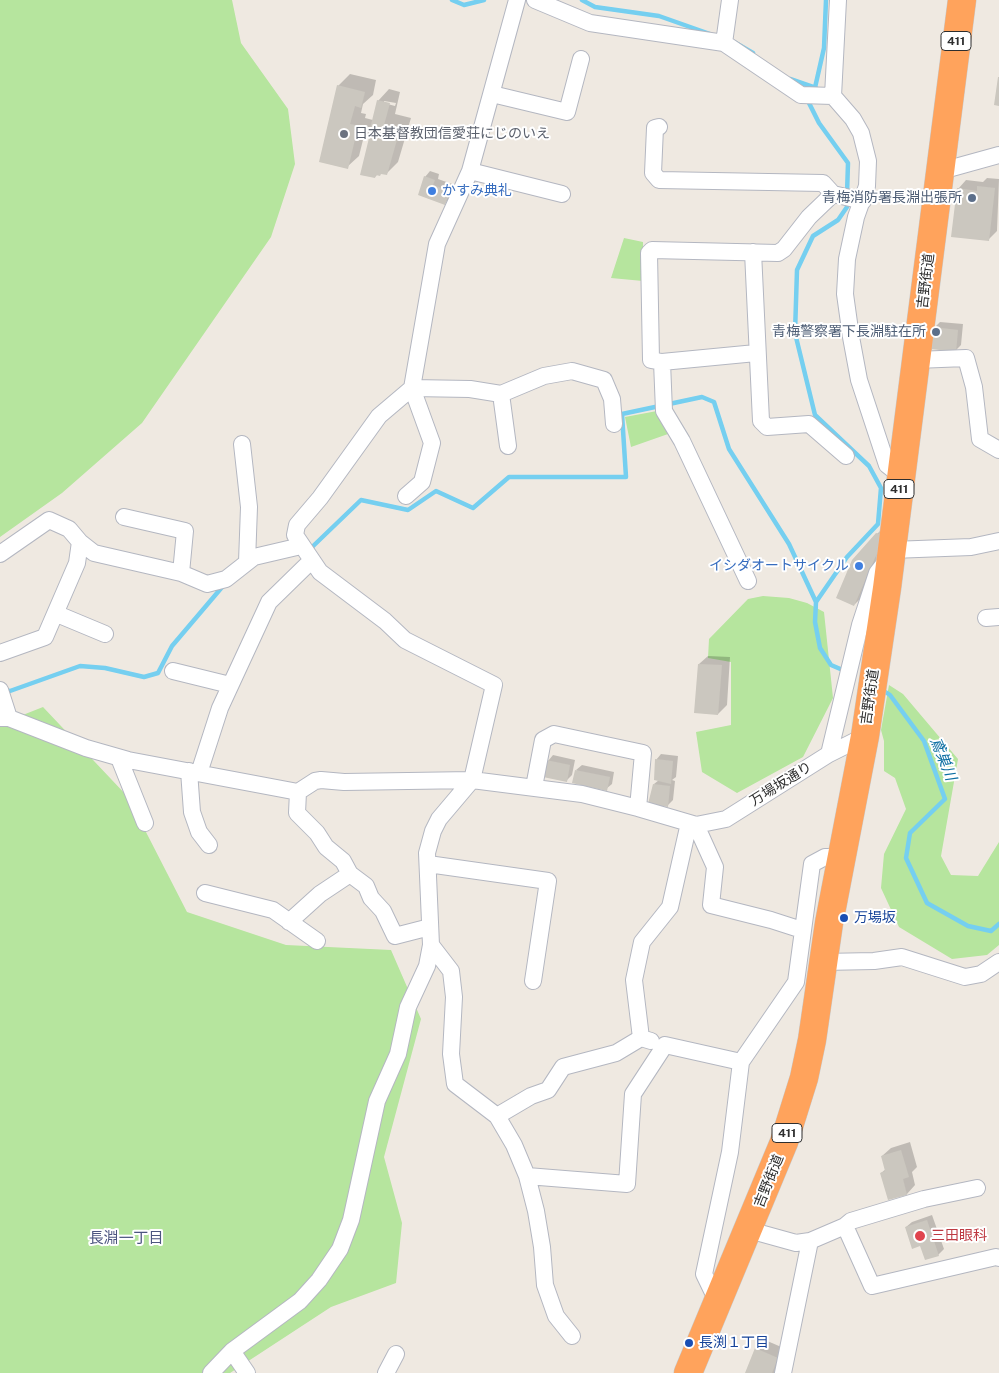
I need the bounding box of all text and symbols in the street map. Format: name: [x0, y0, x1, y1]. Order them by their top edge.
road number: 411: [941, 31, 971, 50]
place label: 日本基督教団信愛荘にじのいえ: [354, 126, 550, 142]
marker: 日本基督教団信愛荘にじのいえ: [338, 128, 350, 140]
place label: かすみ典礼: [442, 183, 512, 199]
marker: かすみ典礼: [426, 185, 438, 197]
place label: 青梅消防署長淵出張所: [822, 190, 962, 206]
marker: 青梅消防署長淵出張所: [966, 192, 978, 204]
street label: 吉野街道: [914, 252, 938, 310]
place label: 青梅警察署下長淵駐在所: [772, 324, 926, 340]
marker: 青梅警察署下長淵駐在所: [930, 326, 942, 338]
road number: 411: [884, 479, 914, 498]
place label: イシダオートサイクル: [709, 558, 849, 574]
marker: イシダオートサイクル: [853, 560, 865, 572]
street label: 吉野街道: [858, 668, 882, 726]
water label: 鳶巣川: [926, 735, 960, 783]
street label: 万場坂通り: [747, 758, 815, 810]
place label: 万場坂: [854, 910, 896, 926]
marker: 万場坂: [838, 912, 850, 924]
road number: 411: [772, 1124, 802, 1142]
street label: 吉野街道: [751, 1152, 787, 1210]
place label: 三田眼科: [931, 1228, 987, 1244]
district label: 長淵一丁目: [89, 1229, 163, 1247]
marker: 三田眼科: [913, 1229, 927, 1243]
place label: 長渕１丁目: [699, 1335, 769, 1351]
marker: 長渕１丁目: [683, 1337, 695, 1349]

